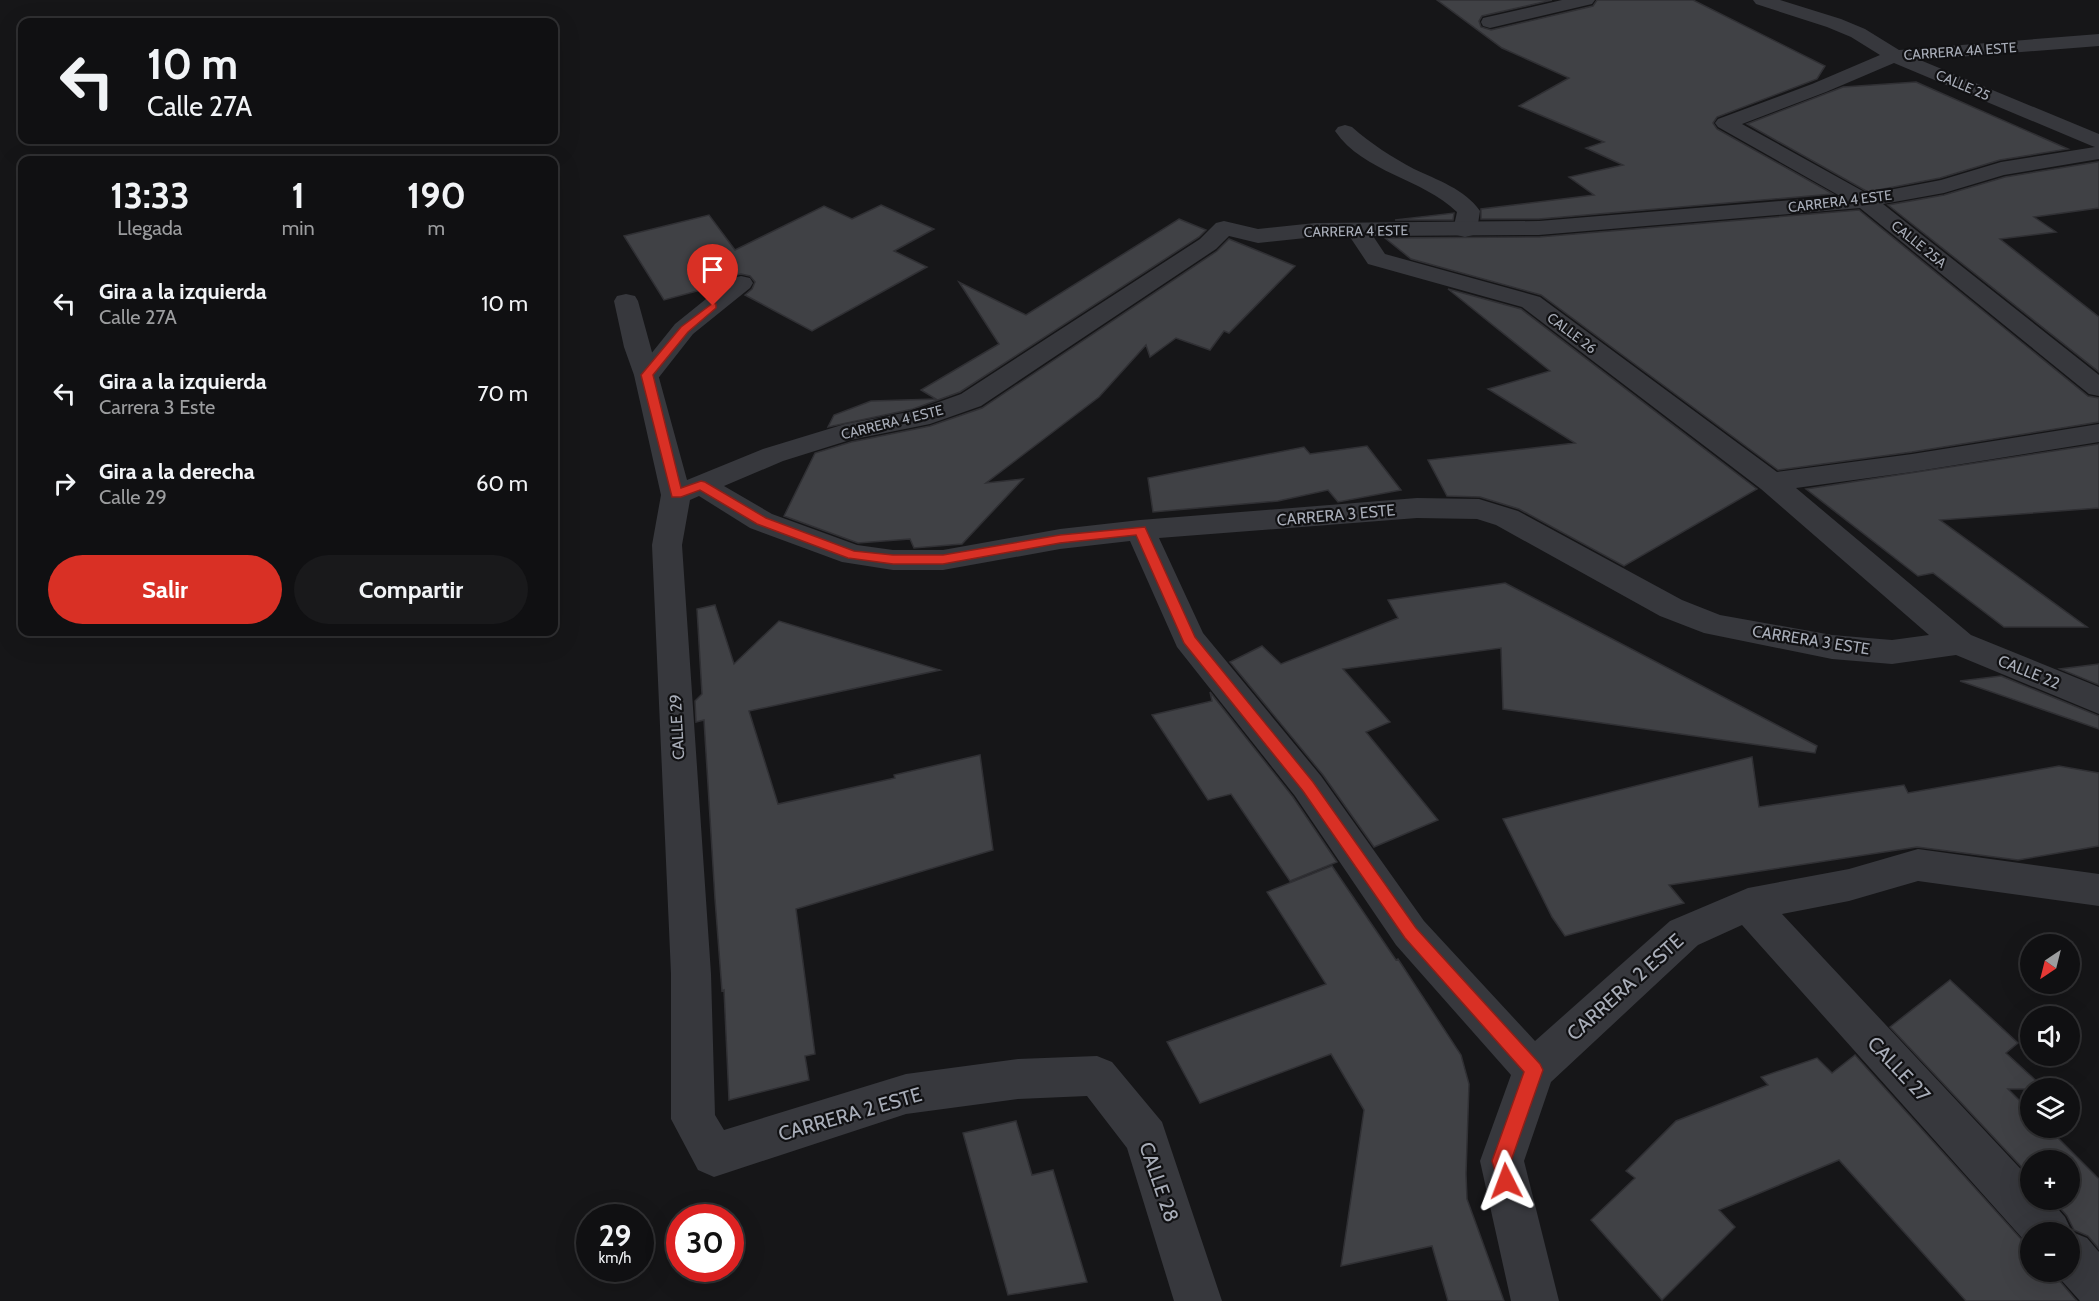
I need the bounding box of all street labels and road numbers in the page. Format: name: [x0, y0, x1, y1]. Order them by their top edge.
street label: CARRERA 4A ESTE: [1903, 38, 2017, 64]
street label: CALLE 25: [1933, 66, 1993, 104]
street label: CARRERA 4 ESTE: [1787, 186, 1893, 216]
street label: CALLE 25A: [1888, 216, 1950, 272]
street label: CARRERA 4 ESTE: [1304, 221, 1409, 241]
street label: CALLE 26: [1544, 309, 1600, 358]
street label: CARRERA 4 ESTE: [839, 401, 945, 443]
street label: CARRERA 3 ESTE: [1276, 500, 1396, 530]
street label: CARRERA 3 ESTE: [1751, 621, 1871, 659]
street label: CALLE 22: [1995, 651, 2063, 693]
street label: CALLE 29: [666, 694, 688, 760]
street label: CARRERA 2 ESTE: [1562, 928, 1688, 1046]
street label: CALLE 27: [1863, 1031, 1935, 1107]
street label: CARRERA 2 ESTE: [775, 1082, 925, 1146]
street label: CALLE 28: [1134, 1139, 1184, 1225]

